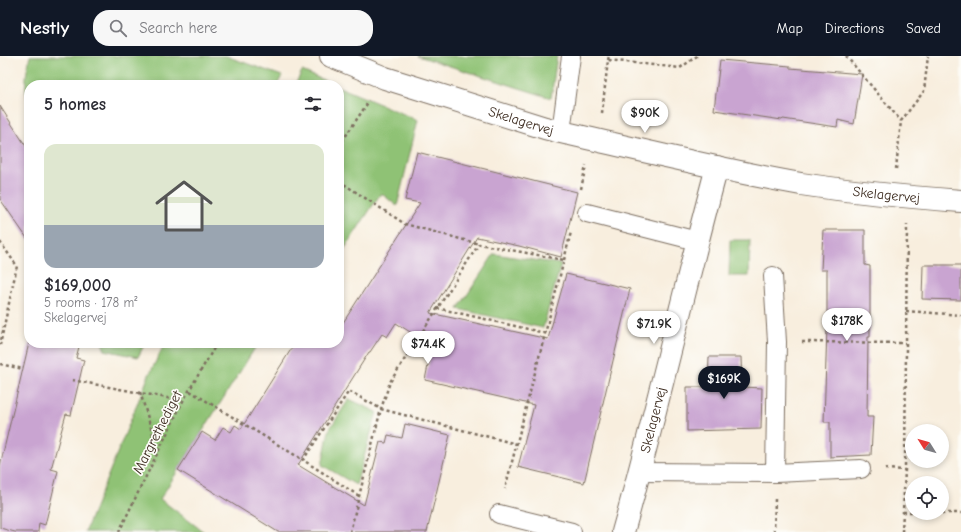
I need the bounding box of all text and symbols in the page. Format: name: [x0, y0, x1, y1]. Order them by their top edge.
search box: [93, 10, 373, 46]
text: Nestly: [20, 17, 69, 39]
icon: search: [107, 17, 129, 39]
text: Search here: [139, 19, 217, 37]
text: Map: [776, 20, 803, 37]
text: Directions: [825, 20, 884, 37]
text: Saved: [906, 20, 941, 37]
icon: filters: [302, 93, 324, 115]
text: 5 homes: [44, 95, 106, 114]
pin: $90K: [621, 100, 669, 134]
street label: Skelagervej: [486, 103, 555, 139]
text: $90K: [630, 105, 660, 120]
icon: home: [148, 170, 220, 242]
street label: Skelagervej: [852, 183, 921, 207]
text: $169,000: [44, 276, 111, 295]
text: 5 rooms · 178 m²: [44, 295, 137, 310]
pin: $178K: [819, 308, 875, 342]
text: Skelagervej: [44, 310, 107, 325]
pin: $71.9K: [621, 311, 687, 345]
text: $178K: [831, 313, 863, 328]
text: $71.9K: [636, 316, 672, 331]
pin: $74.4K: [395, 331, 461, 365]
text: $74.4K: [411, 336, 445, 351]
pin: $169K: [696, 366, 752, 400]
text: $169K: [707, 371, 741, 386]
street label: Skelagervej: [637, 385, 670, 455]
street label: Margrethediget: [129, 387, 186, 477]
north arrow: [905, 424, 949, 468]
map controls: [905, 424, 949, 520]
button: locate: [905, 476, 949, 520]

